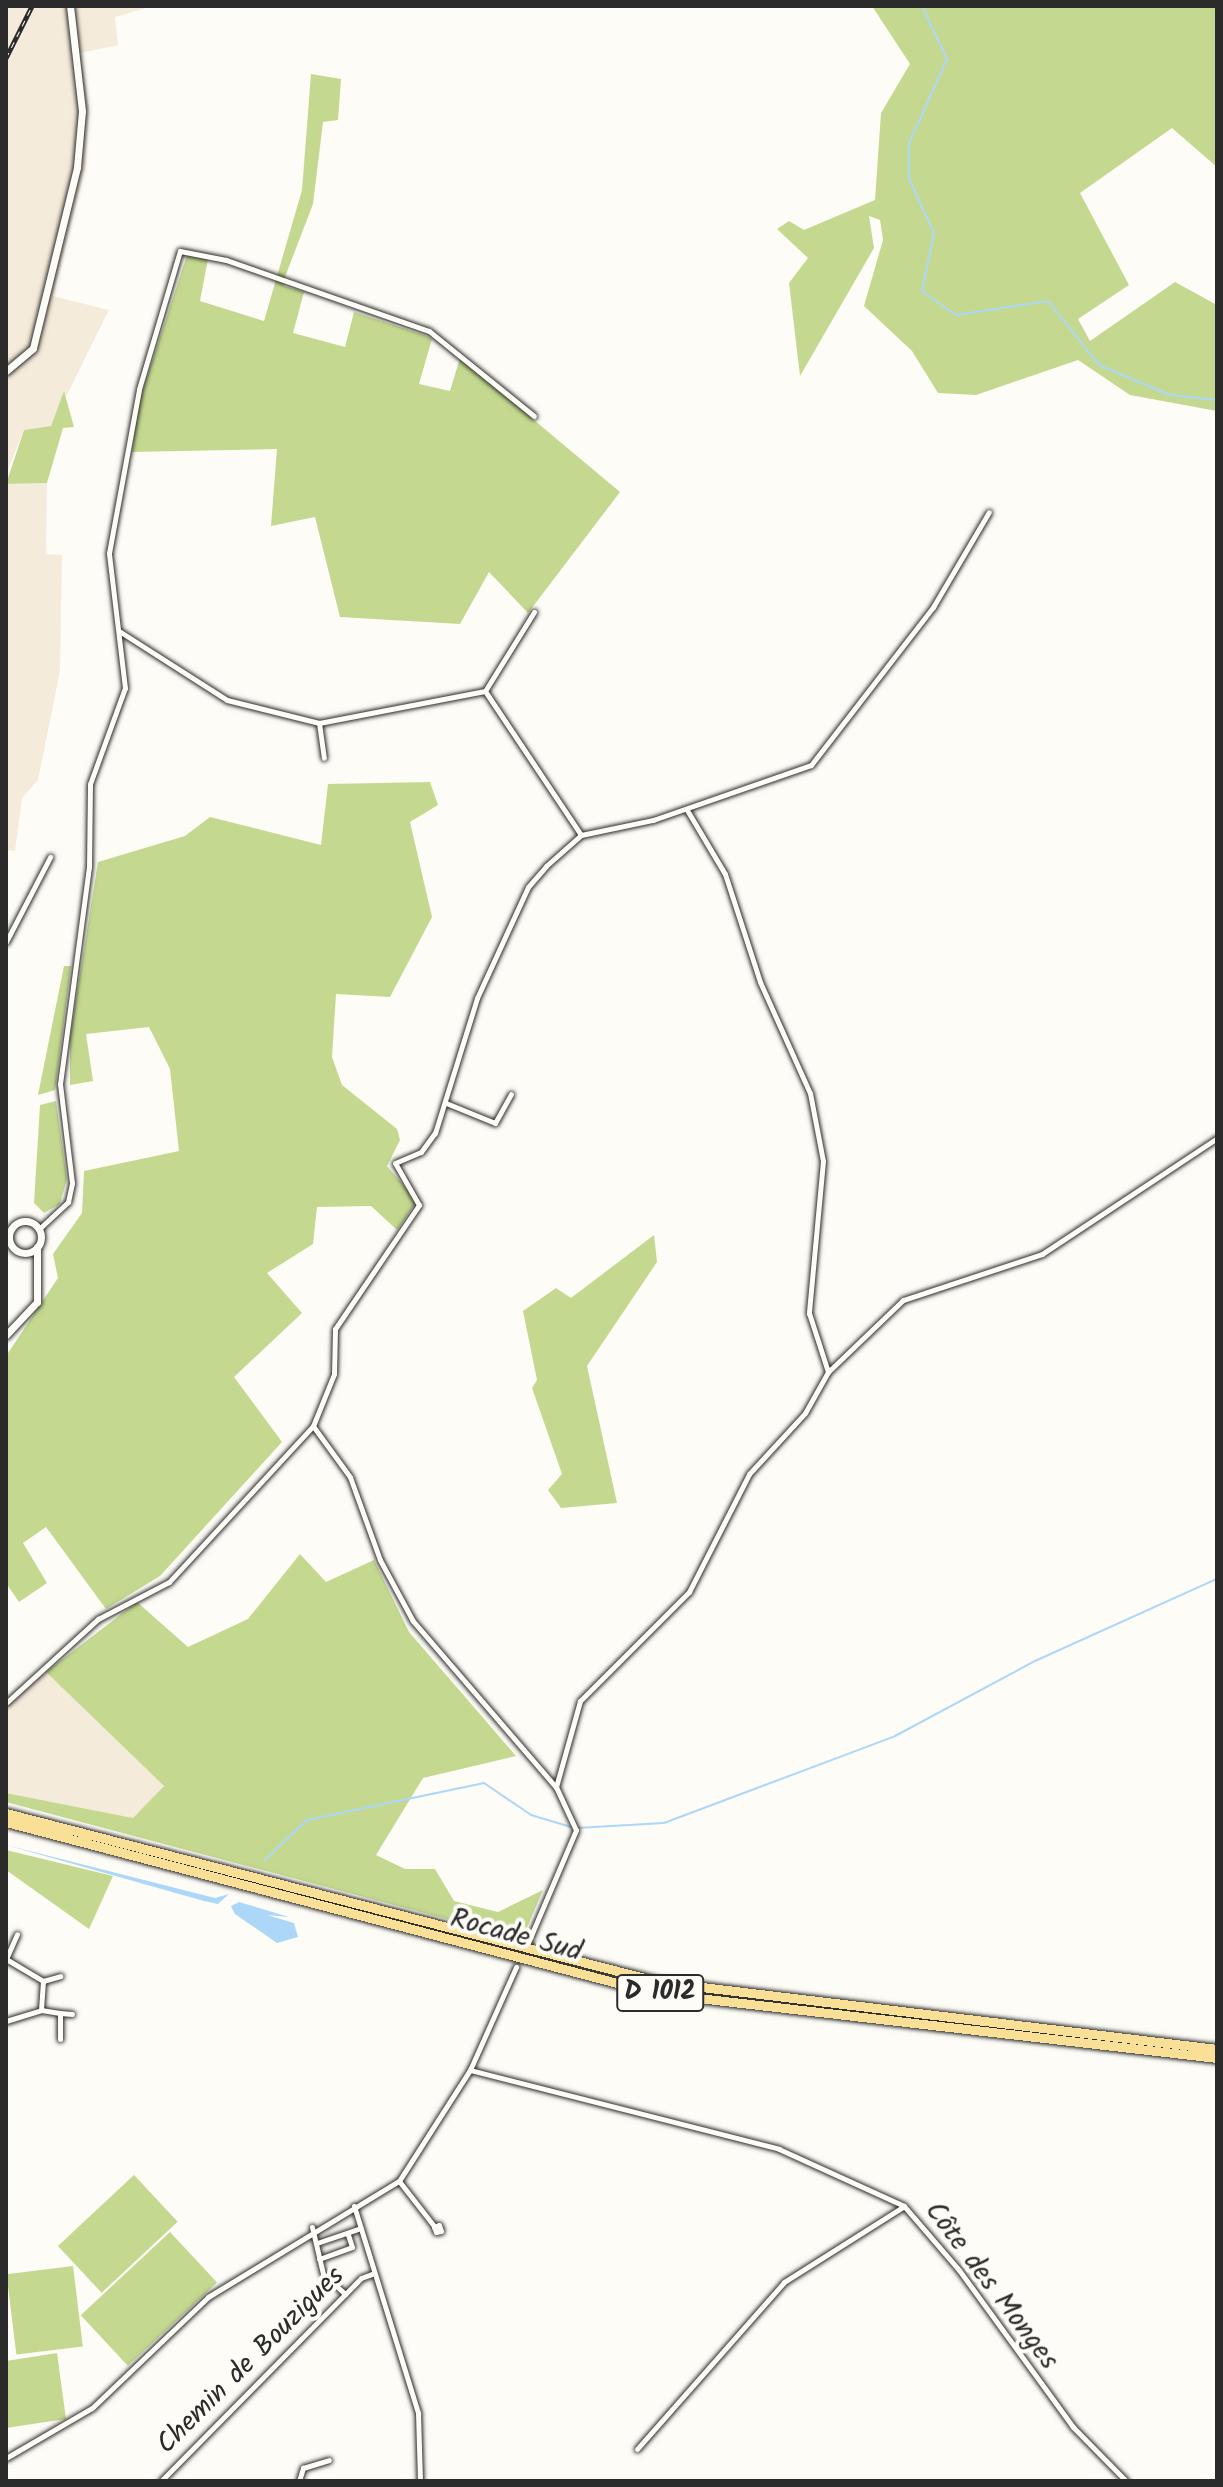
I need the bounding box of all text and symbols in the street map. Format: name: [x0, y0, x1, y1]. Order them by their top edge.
street label: Rocade Sud: [447, 1902, 585, 1970]
road number: D 1012: [616, 1971, 704, 2015]
street label: Côte des Monges: [917, 2195, 1065, 2377]
street label: Chemin de Bouzigues: [150, 2260, 352, 2462]

